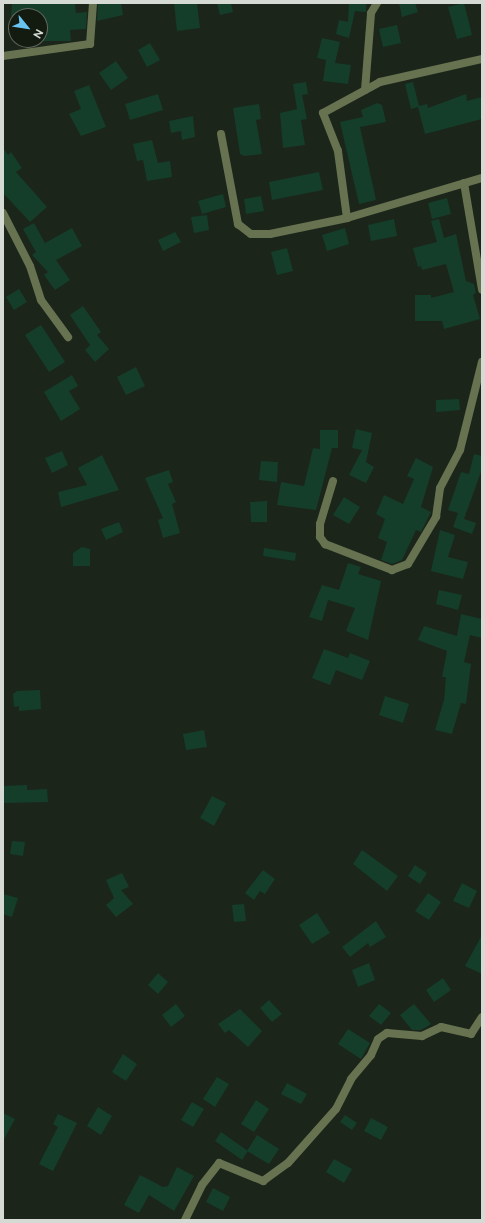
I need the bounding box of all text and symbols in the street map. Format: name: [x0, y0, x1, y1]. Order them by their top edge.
north arrow: [8, 8, 48, 48]
text: N: [30, 27, 46, 41]

